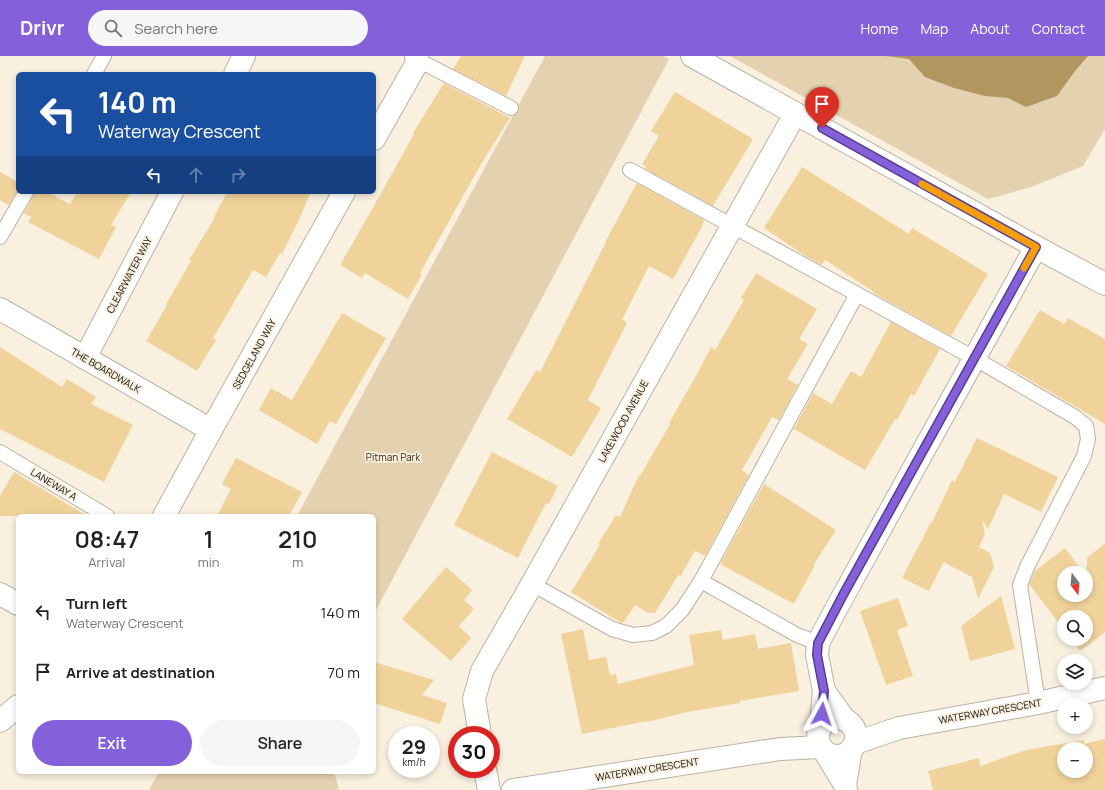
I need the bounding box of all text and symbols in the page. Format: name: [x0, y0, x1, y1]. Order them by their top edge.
search box: [88, 10, 368, 46]
text: Drivr: [20, 15, 64, 41]
icon: search: [102, 17, 124, 39]
text: Search here: [134, 18, 218, 39]
text: Home: [861, 19, 898, 38]
text: Map: [920, 19, 948, 38]
text: About: [970, 19, 1010, 38]
text: Contact: [1032, 19, 1085, 38]
text: 140 m: [98, 83, 177, 121]
pin: [805, 87, 839, 128]
icon: left: [32, 88, 84, 140]
icon: arrive: [811, 93, 833, 115]
text: Waterway Crescent: [98, 119, 261, 143]
icon: left: [143, 164, 165, 186]
icon: ahead: [185, 164, 207, 186]
icon: right: [227, 164, 249, 186]
street label: CLEARWATER WAY: [103, 234, 155, 316]
street label: SEDGELAND WAY: [229, 316, 279, 392]
street label: THE BOARDWALK: [68, 344, 144, 396]
street label: LAKEWOOD AVENUE: [594, 377, 652, 465]
park label: Pitman Park: [366, 450, 421, 464]
street label: LANEWAY A: [28, 465, 80, 504]
text: 08:47: [74, 522, 139, 555]
text: 1: [203, 522, 214, 555]
text: 210: [278, 522, 318, 555]
text: Arrival: [88, 553, 125, 571]
text: min: [198, 553, 219, 571]
text: m: [292, 553, 303, 571]
north arrow: [1057, 566, 1093, 602]
map controls: [1057, 566, 1093, 778]
text: Turn left: [66, 593, 128, 614]
icon: left: [32, 601, 54, 623]
text: 140 m: [320, 602, 360, 623]
button: search: [1057, 610, 1093, 646]
text: Waterway Crescent: [66, 614, 184, 632]
button: layers: [1057, 654, 1093, 690]
icon: arrive: [32, 661, 54, 683]
text: Arrive at destination: [66, 662, 215, 683]
text: 70 m: [328, 662, 360, 683]
position arrow: [801, 693, 843, 735]
street label: WATERWAY CRESCENT: [937, 695, 1043, 727]
button: +: [1057, 698, 1093, 734]
button: Exit: [32, 720, 192, 766]
button: Share: [200, 720, 360, 766]
speed limit sign: 30: [448, 726, 500, 778]
text: 29: [402, 733, 426, 760]
button: −: [1057, 742, 1093, 778]
street label: WATERWAY CRESCENT: [594, 754, 700, 784]
text: km/h: [402, 755, 426, 769]

